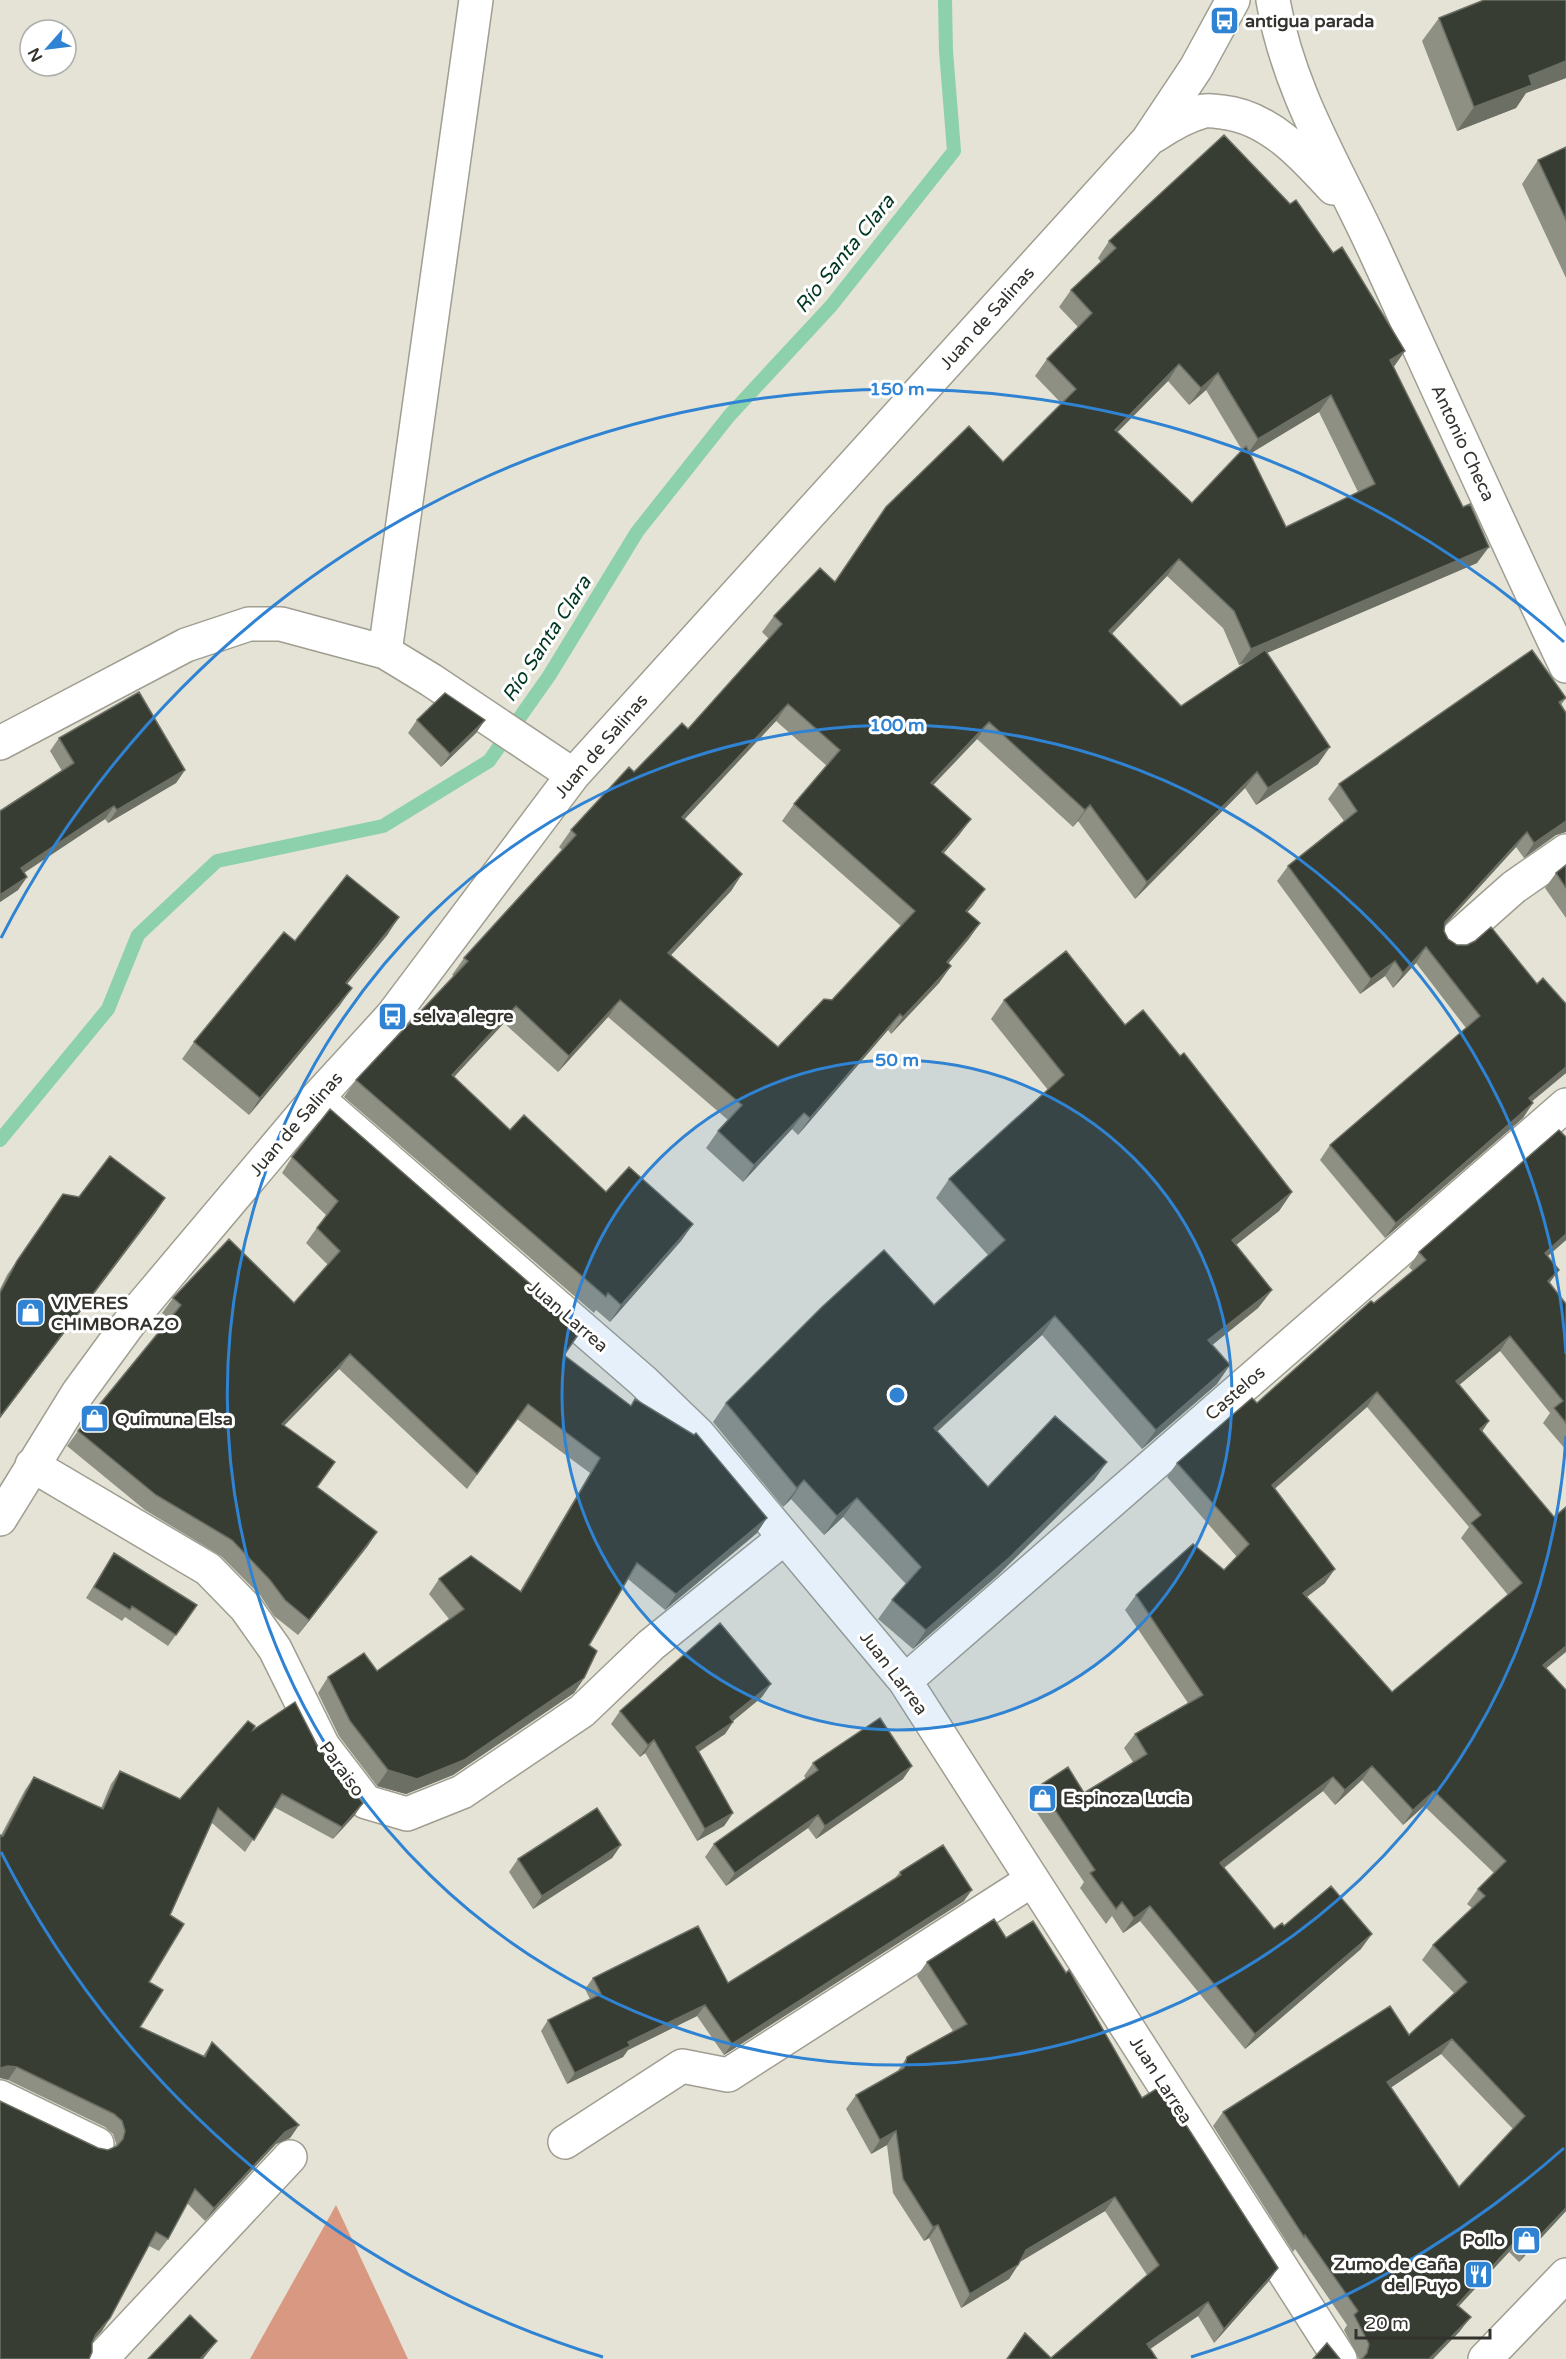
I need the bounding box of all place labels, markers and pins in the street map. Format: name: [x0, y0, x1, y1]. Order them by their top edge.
bus stop icon: antigua parada: [1208, 5, 1240, 37]
place label: antigua parada: [1245, 10, 1374, 32]
bus stop icon: selva alegre: [376, 1000, 408, 1032]
place label: selva alegre: [413, 1005, 514, 1027]
place label: VIVERES CHIMBORAZO: [51, 1292, 179, 1335]
shop icon: VIVERES CHIMBORAZO: [14, 1297, 46, 1329]
centre of rings: [887, 1385, 907, 1405]
shop icon: Quimuna Elsa: [78, 1403, 110, 1435]
place label: Quimuna Elsa: [115, 1408, 233, 1430]
shop icon: Espinoza Lucia: [1026, 1782, 1058, 1814]
place label: Espinoza Lucia: [1063, 1787, 1190, 1809]
shop icon: Pollo: [1510, 2224, 1542, 2256]
place label: Pollo: [1462, 2229, 1505, 2251]
place label: Zumo de Caña del Puyo: [1333, 2253, 1458, 2296]
restaurant icon: Zumo de Caña del Puyo: [1463, 2258, 1495, 2290]

